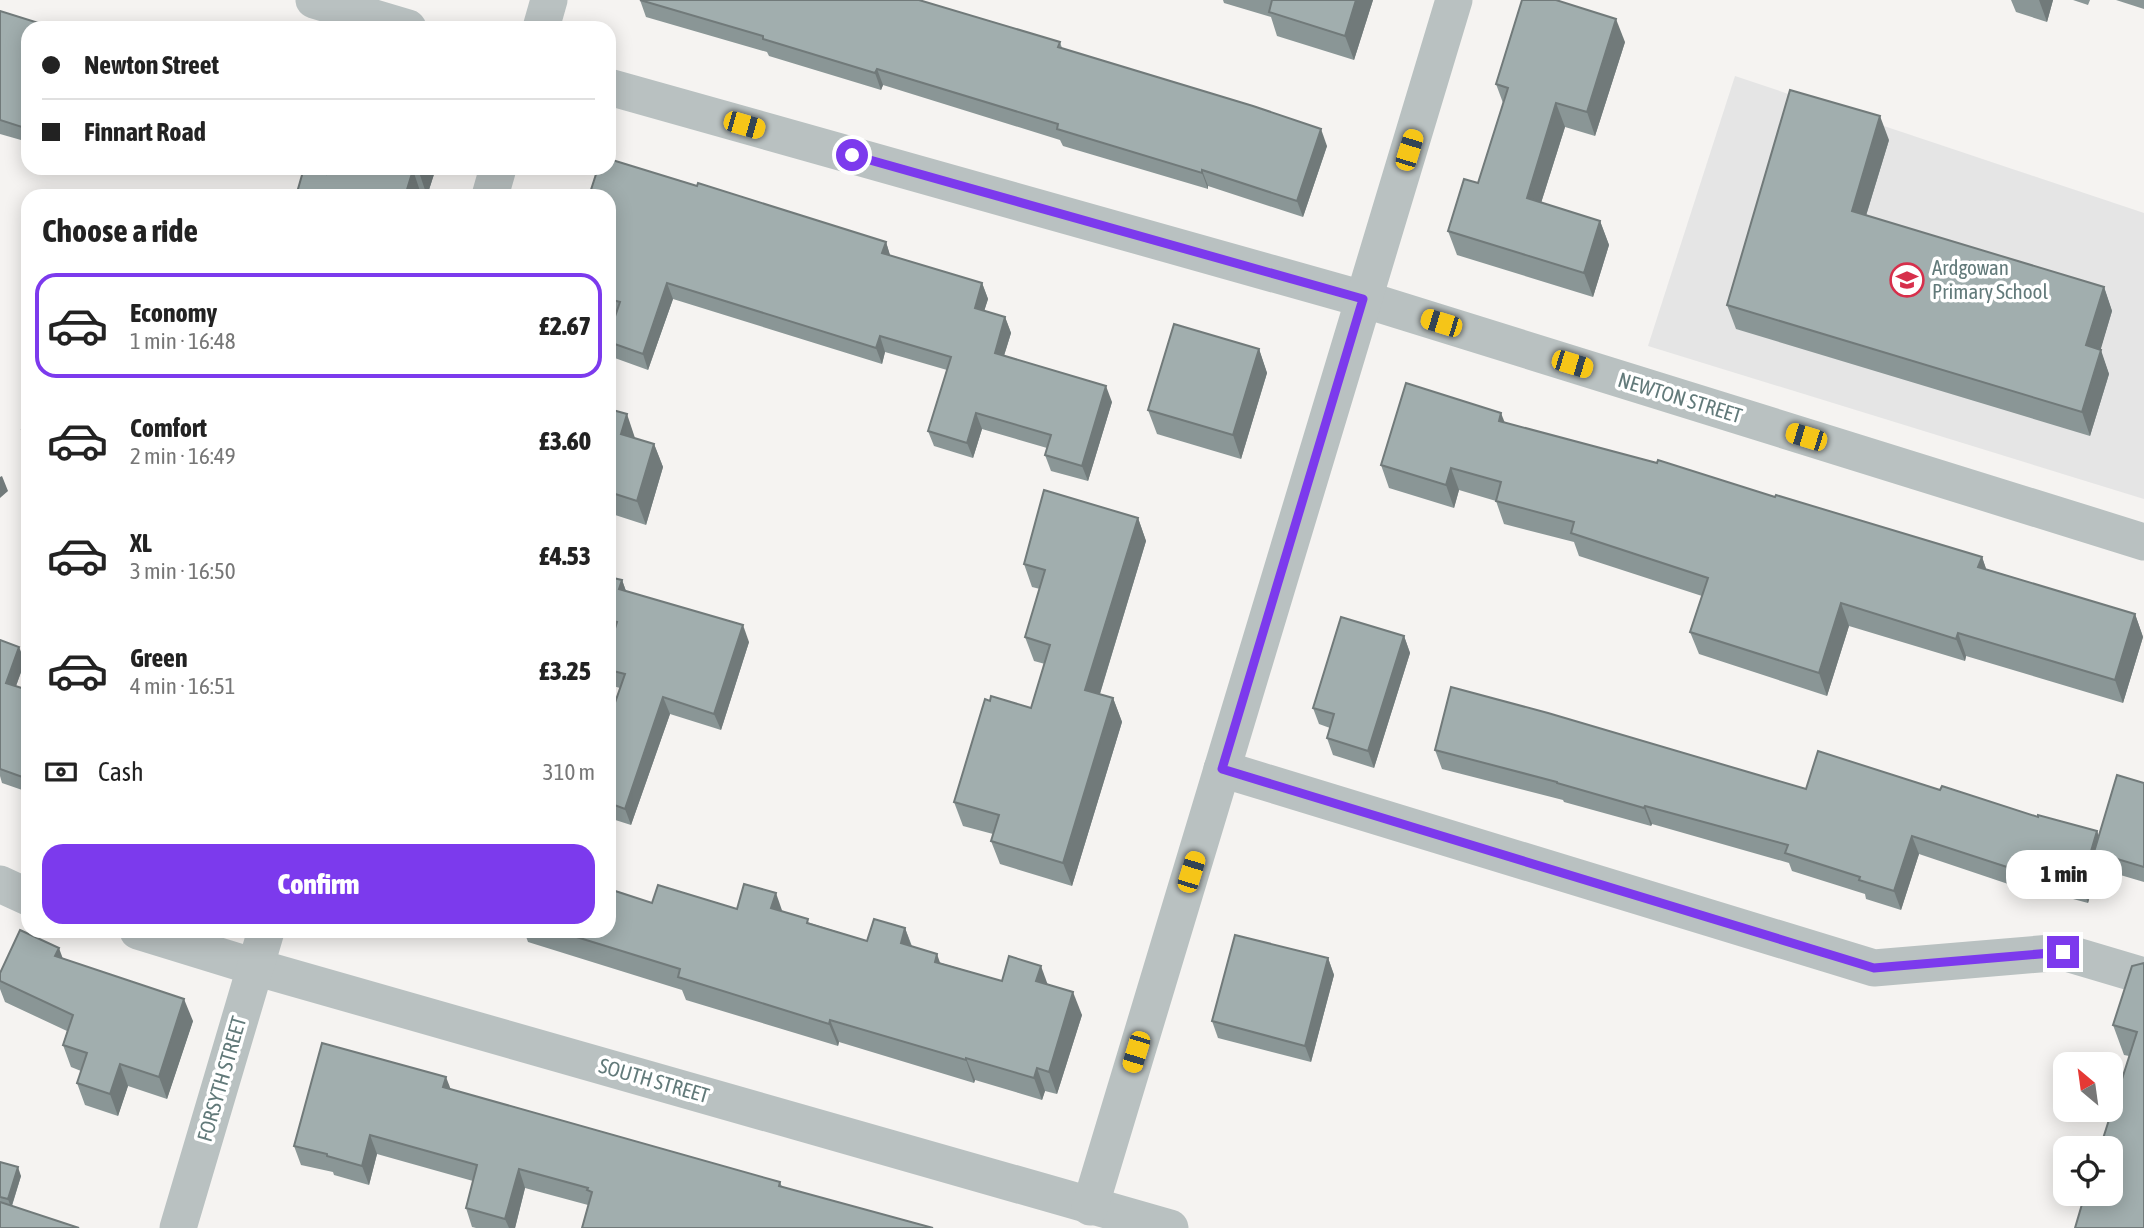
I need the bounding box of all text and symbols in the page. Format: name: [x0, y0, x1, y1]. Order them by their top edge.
text: Newton Street: [84, 50, 219, 80]
car: [721, 109, 768, 141]
text: Finnart Road: [84, 117, 206, 147]
car: [1393, 127, 1426, 173]
route start: [836, 139, 868, 171]
text: Choose a ride: [42, 212, 198, 249]
place label: Ardgowan Primary School: [1932, 255, 2048, 303]
school or university icon: Ardgowan Primary School: [1888, 261, 1926, 299]
icon: car: [46, 294, 109, 357]
text: Economy: [130, 298, 217, 328]
car: [1418, 307, 1465, 339]
text: £2.67: [539, 311, 591, 341]
text: 1 min · 16:48: [130, 328, 236, 354]
car: [1549, 348, 1596, 380]
street label: NEWTON STREET: [1615, 367, 1745, 427]
icon: car: [46, 409, 109, 472]
text: Comfort: [130, 413, 207, 443]
car: [1783, 421, 1830, 453]
text: £3.60: [539, 426, 591, 456]
text: 2 min · 16:49: [130, 443, 236, 469]
icon: car: [46, 524, 109, 587]
text: XL: [130, 528, 152, 558]
text: £4.53: [539, 541, 591, 571]
text: 3 min · 16:50: [130, 558, 236, 584]
icon: car: [46, 639, 109, 702]
text: Green: [130, 643, 188, 673]
text: £3.25: [539, 656, 591, 686]
text: 4 min · 16:51: [130, 673, 236, 699]
icon: cash: [42, 753, 80, 791]
text: Cash: [98, 757, 144, 787]
text: 310 m: [543, 759, 595, 785]
button: Confirm: [42, 844, 595, 924]
car: [1175, 849, 1208, 895]
callout: 1 min: [2005, 850, 2121, 900]
text: 1 min: [2041, 861, 2087, 887]
route end: [2047, 936, 2079, 968]
street label: FORSYTH STREET: [192, 1013, 250, 1144]
car: [1120, 1029, 1153, 1075]
north arrow: [2053, 1052, 2123, 1122]
map controls: [2053, 1052, 2123, 1206]
street label: SOUTH STREET: [596, 1053, 712, 1107]
button: locate: [2053, 1136, 2123, 1206]

